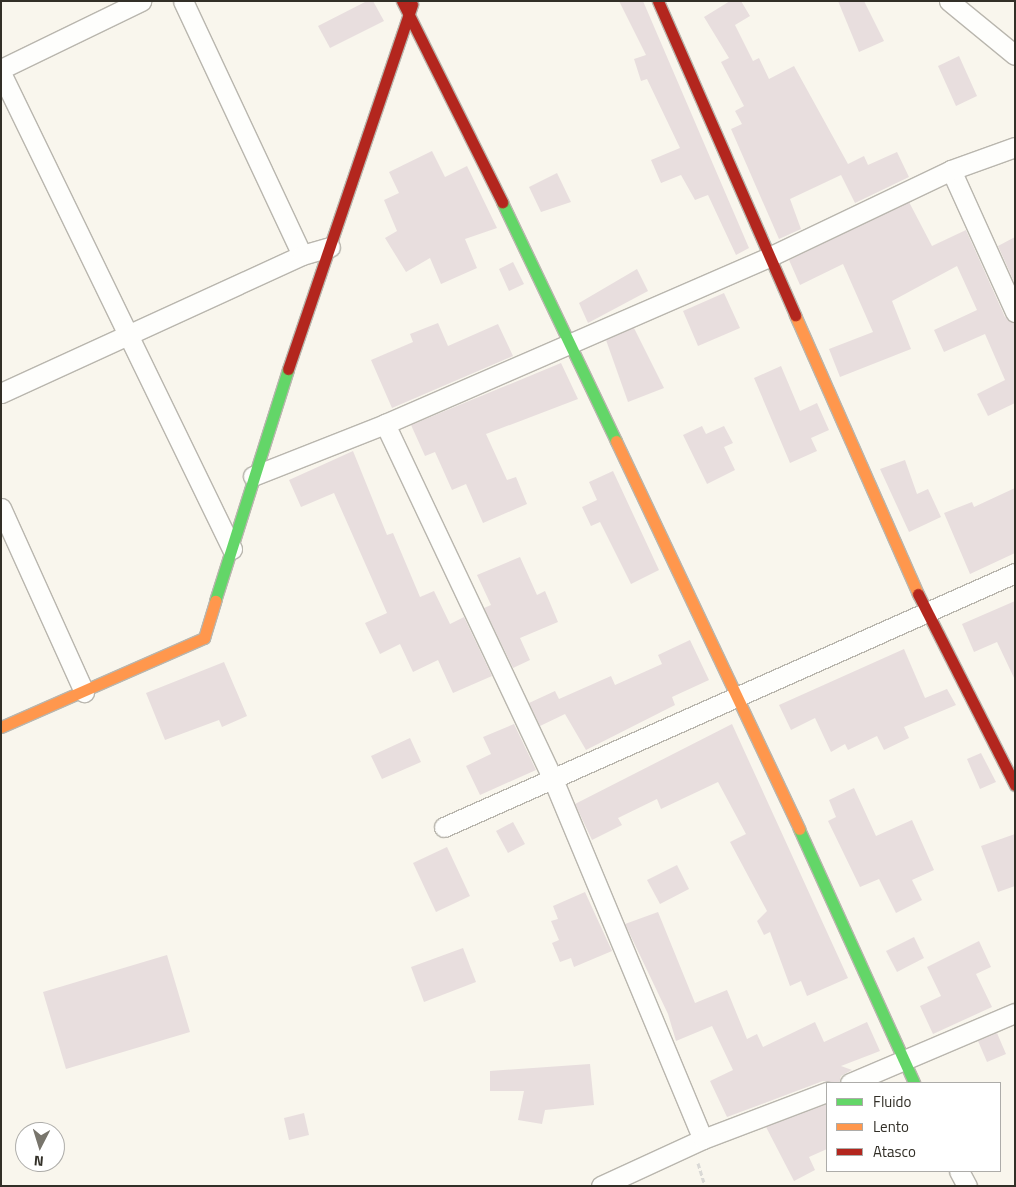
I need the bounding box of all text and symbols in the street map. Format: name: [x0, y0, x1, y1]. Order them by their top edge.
legend: [826, 1082, 1001, 1172]
text: Fluido: [873, 1090, 911, 1113]
text: Lento: [873, 1115, 909, 1138]
north arrow: [15, 1122, 65, 1172]
text: Atasco: [873, 1140, 916, 1163]
text: N: [33, 1151, 44, 1172]

